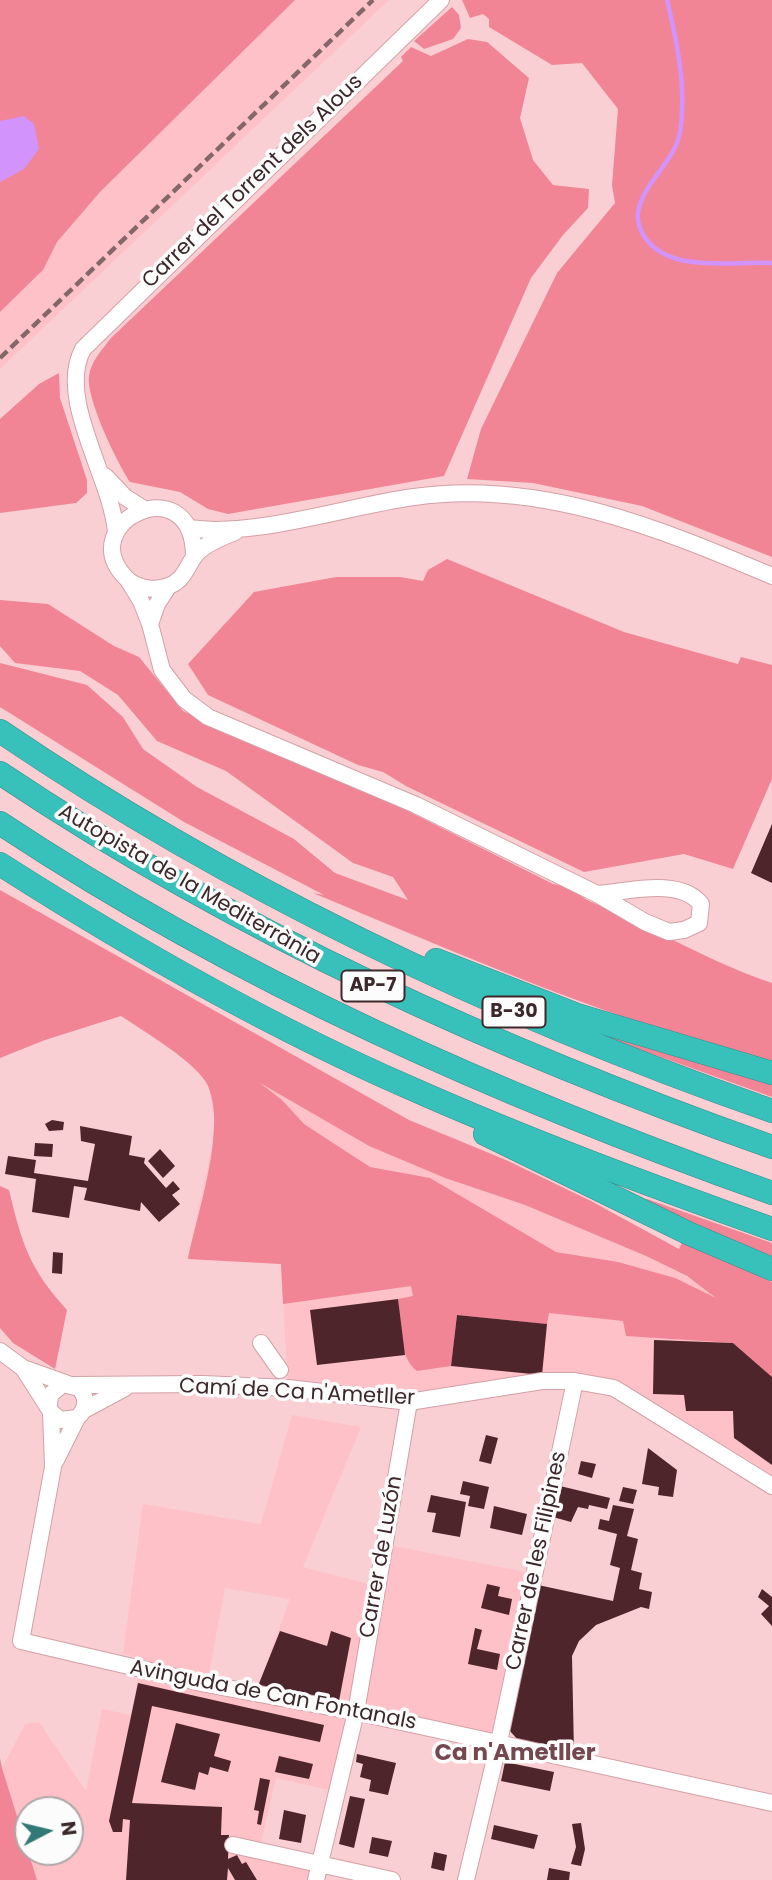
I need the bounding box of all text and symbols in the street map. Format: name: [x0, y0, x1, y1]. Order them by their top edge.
street label: Carrer del Torrent dels Alous: [137, 70, 369, 294]
street label: Autopista de la Mediterrània: [54, 800, 324, 970]
road number: AP-7: [342, 970, 404, 1002]
road number: B-30: [482, 996, 546, 1028]
street label: Camí de Ca n'Ametller: [178, 1374, 416, 1412]
street label: Carrer de les Filipines: [501, 1449, 573, 1673]
street label: Carrer de Luzón: [355, 1474, 409, 1640]
street label: Avinguda de Can Fontanals: [128, 1656, 418, 1736]
district label: Ca n'Ametller: [435, 1740, 595, 1768]
north arrow: [14, 1796, 84, 1866]
text: N: [54, 1820, 83, 1837]

